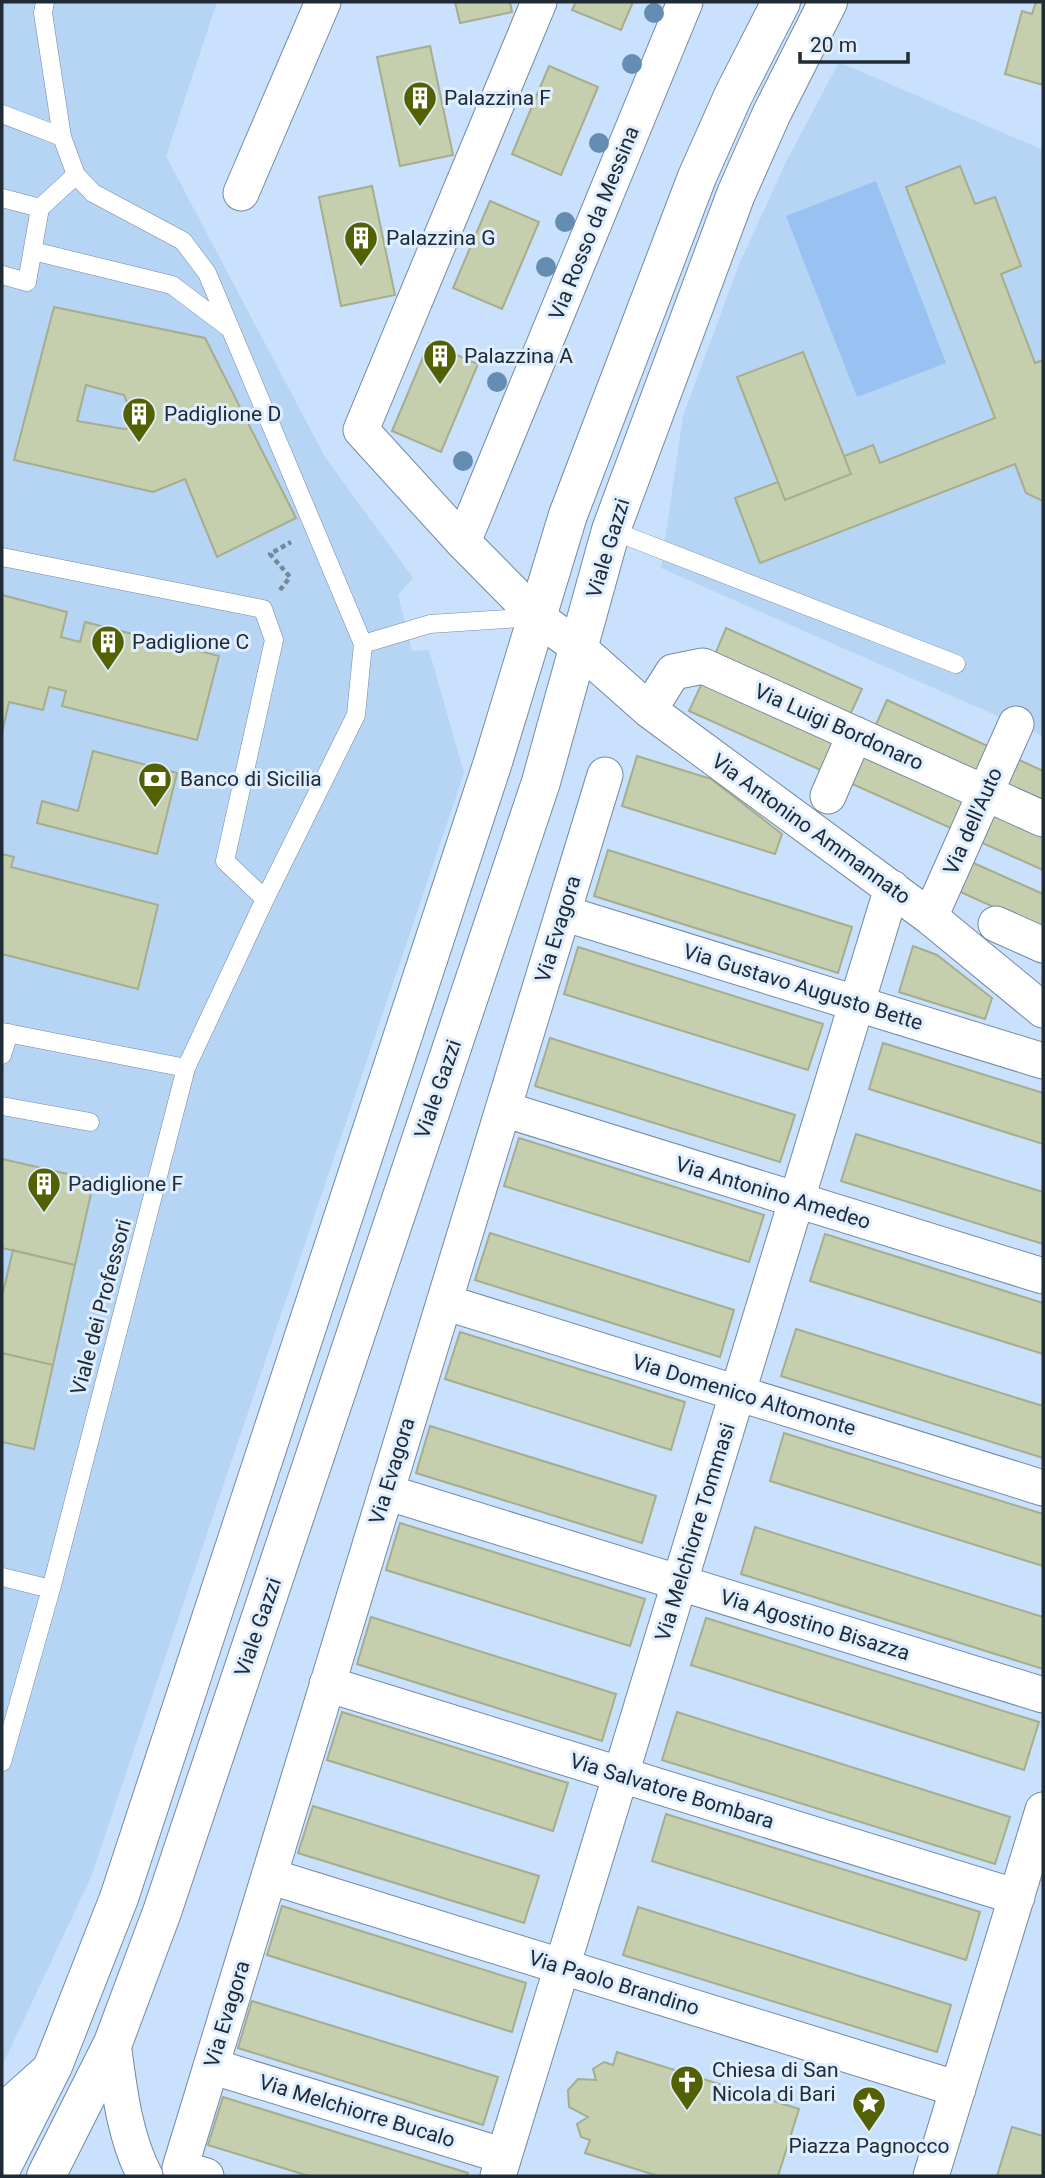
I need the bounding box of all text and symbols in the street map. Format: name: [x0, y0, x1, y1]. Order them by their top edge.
scale bar: [800, 21, 908, 65]
text: 20 m: [810, 33, 857, 57]
building icon: Palazzina F: [401, 79, 439, 128]
place label: Palazzina F: [444, 86, 551, 110]
street label: Via Rosso da Messina: [544, 123, 644, 323]
building icon: Palazzina G: [342, 219, 380, 268]
place label: Palazzina G: [386, 226, 496, 250]
building icon: Palazzina A: [421, 337, 459, 386]
place label: Palazzina A: [464, 344, 573, 368]
building icon: Padiglione D: [120, 395, 158, 444]
place label: Padiglione D: [164, 402, 281, 426]
street label: Viale Gazzi: [581, 495, 635, 601]
building icon: Padiglione C: [89, 623, 127, 672]
place label: Padiglione C: [132, 630, 249, 654]
street label: Via Luigi Bordonaro: [751, 679, 927, 775]
street label: Via Antonino Ammannato: [707, 749, 915, 909]
bank icon: Banco di Sicilia: [136, 760, 174, 809]
street label: Via dell'Auto: [939, 764, 1007, 878]
place label: Banco di Sicilia: [180, 767, 322, 791]
street label: Via Evagora: [530, 873, 586, 985]
street label: Via Gustavo Augusto Bette: [680, 939, 926, 1035]
street label: Viale Gazzi: [410, 1036, 466, 1142]
street label: Via Antonino Amedeo: [673, 1152, 873, 1234]
building icon: Padiglione F: [25, 1165, 63, 1214]
place label: Padiglione F: [68, 1172, 183, 1196]
street label: Viale dei Professori: [66, 1217, 136, 1397]
street label: Via Domenico Altomonte: [629, 1349, 859, 1441]
street label: Via Evagora: [364, 1415, 420, 1527]
street label: Via Melchiorre Tommasi: [650, 1420, 740, 1644]
street label: Viale Gazzi: [230, 1574, 286, 1680]
street label: Via Agostino Bisazza: [717, 1585, 913, 1665]
street label: Via Salvatore Bombara: [567, 1748, 777, 1834]
street label: Via Paolo Brandino: [526, 1946, 702, 2020]
street label: Via Evagora: [199, 1958, 255, 2070]
place label: Chiesa di San Nicola di Bari: [712, 2058, 839, 2106]
church icon: Chiesa di San Nicola di Bari: [668, 2063, 706, 2112]
street label: Via Melchiorre Bucalo: [256, 2070, 458, 2152]
place icon: Piazza Pagnocco: [850, 2084, 888, 2133]
place label: Piazza Pagnocco: [788, 2134, 950, 2158]

